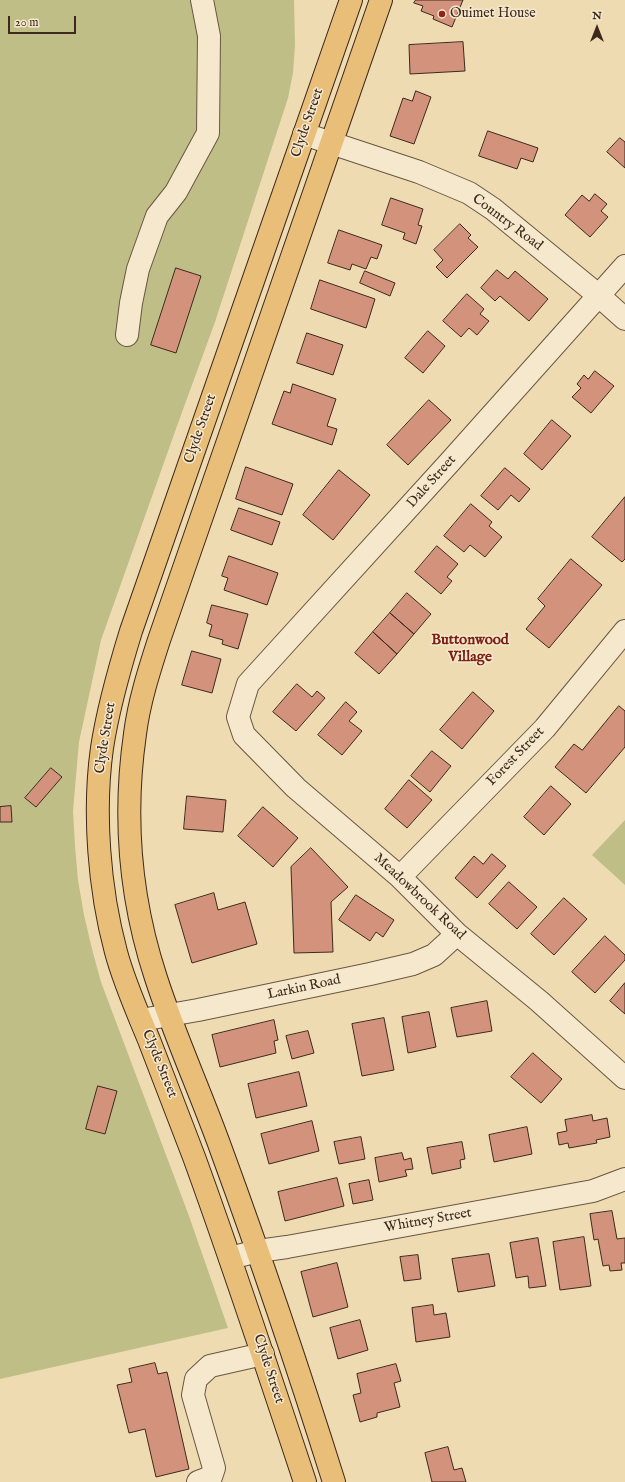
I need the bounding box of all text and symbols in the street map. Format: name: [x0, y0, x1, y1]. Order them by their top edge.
place label: Ouimet House: [450, 6, 536, 22]
scale bar: [10, 8, 78, 34]
north arrow: [577, 8, 617, 48]
marker: Ouimet House: [437, 9, 447, 19]
text: N: [592, 9, 602, 23]
text: 20 m: [15, 15, 38, 30]
street label: Clyde Street: [288, 86, 328, 160]
street label: Country Road: [469, 191, 545, 255]
street label: Clyde Street: [181, 392, 221, 466]
street label: Dale Street: [404, 452, 460, 512]
district label: Buttonwood Village: [431, 632, 509, 667]
street label: Clyde Street: [92, 701, 120, 775]
street label: Forest Street: [484, 724, 548, 790]
street label: Meadowbrook Road: [370, 850, 468, 944]
street label: Larkin Road: [266, 972, 342, 1004]
street label: Clyde Street: [138, 1027, 180, 1101]
street label: Whitney Street: [383, 1205, 473, 1237]
street label: Clyde Street: [249, 1332, 287, 1406]

